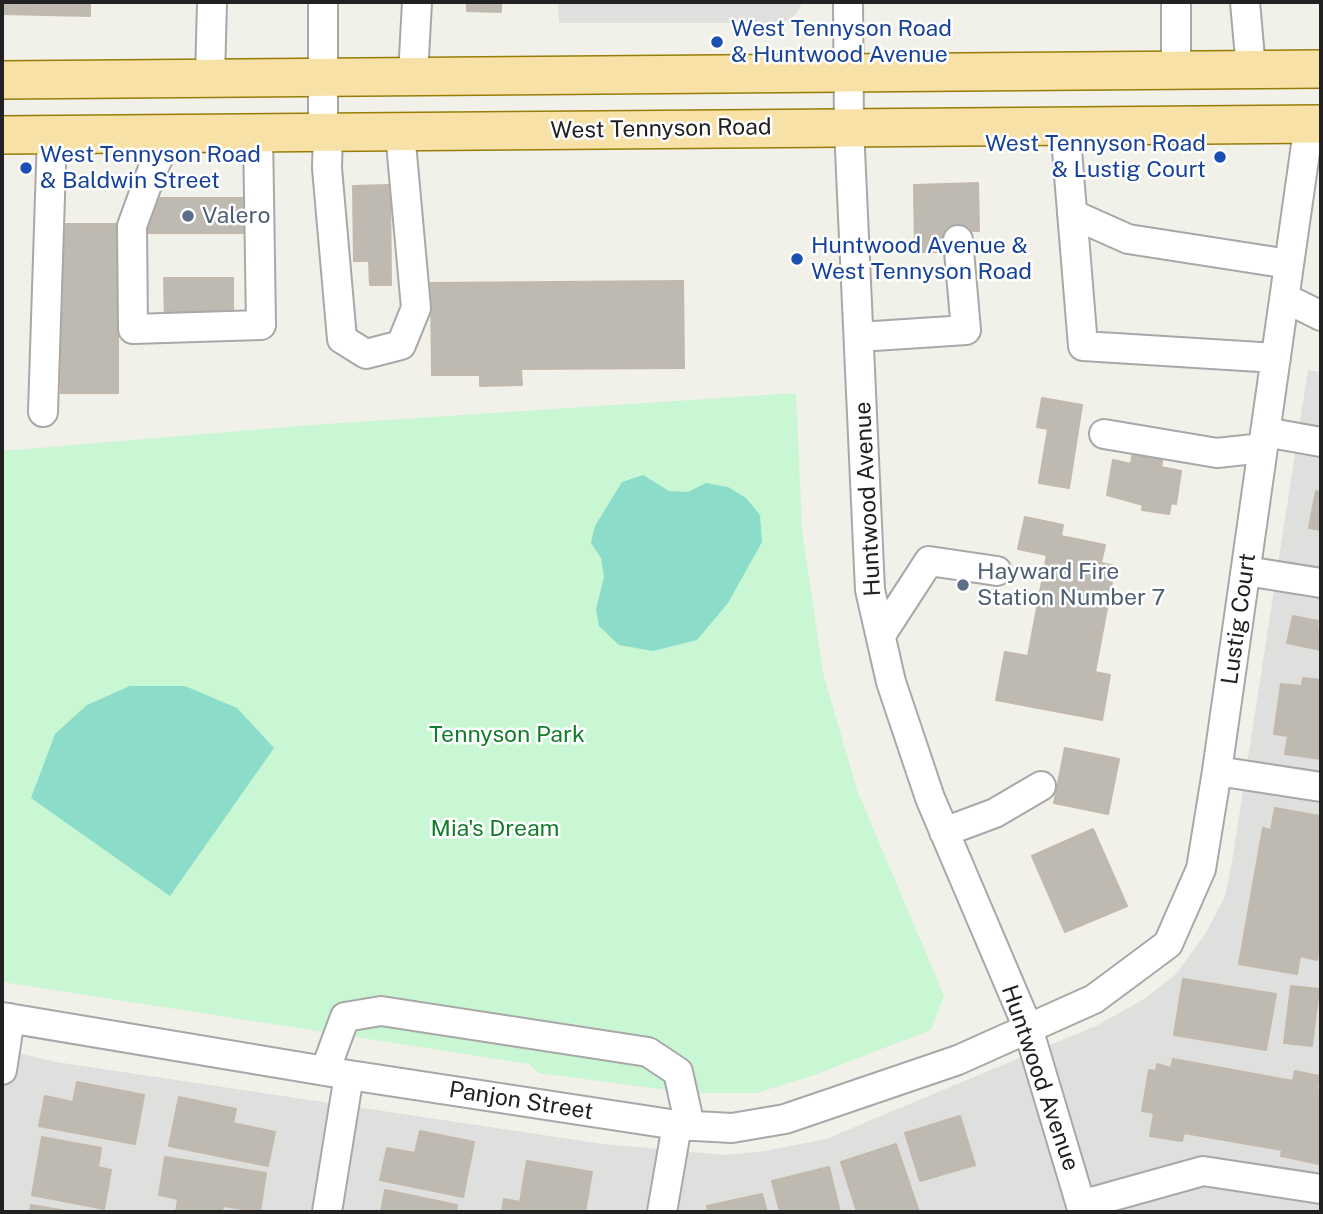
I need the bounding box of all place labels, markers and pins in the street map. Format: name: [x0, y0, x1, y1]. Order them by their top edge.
place label: West Tennyson Road & Huntwood Avenue: [731, 15, 952, 69]
marker: West Tennyson Road & Huntwood Avenue: [709, 34, 725, 50]
place label: West Tennyson Road & Lustig Court: [985, 130, 1206, 184]
place label: West Tennyson Road & Baldwin Street: [40, 141, 261, 195]
marker: West Tennyson Road & Lustig Court: [1212, 149, 1228, 165]
marker: West Tennyson Road & Baldwin Street: [18, 160, 34, 176]
place label: Valero: [202, 202, 270, 230]
marker: Valero: [180, 208, 196, 224]
place label: Huntwood Avenue & West Tennyson Road: [811, 232, 1032, 286]
marker: Huntwood Avenue & West Tennyson Road: [789, 251, 805, 267]
place label: Hayward Fire Station Number 7: [977, 558, 1165, 612]
marker: Hayward Fire Station Number 7: [955, 577, 971, 593]

